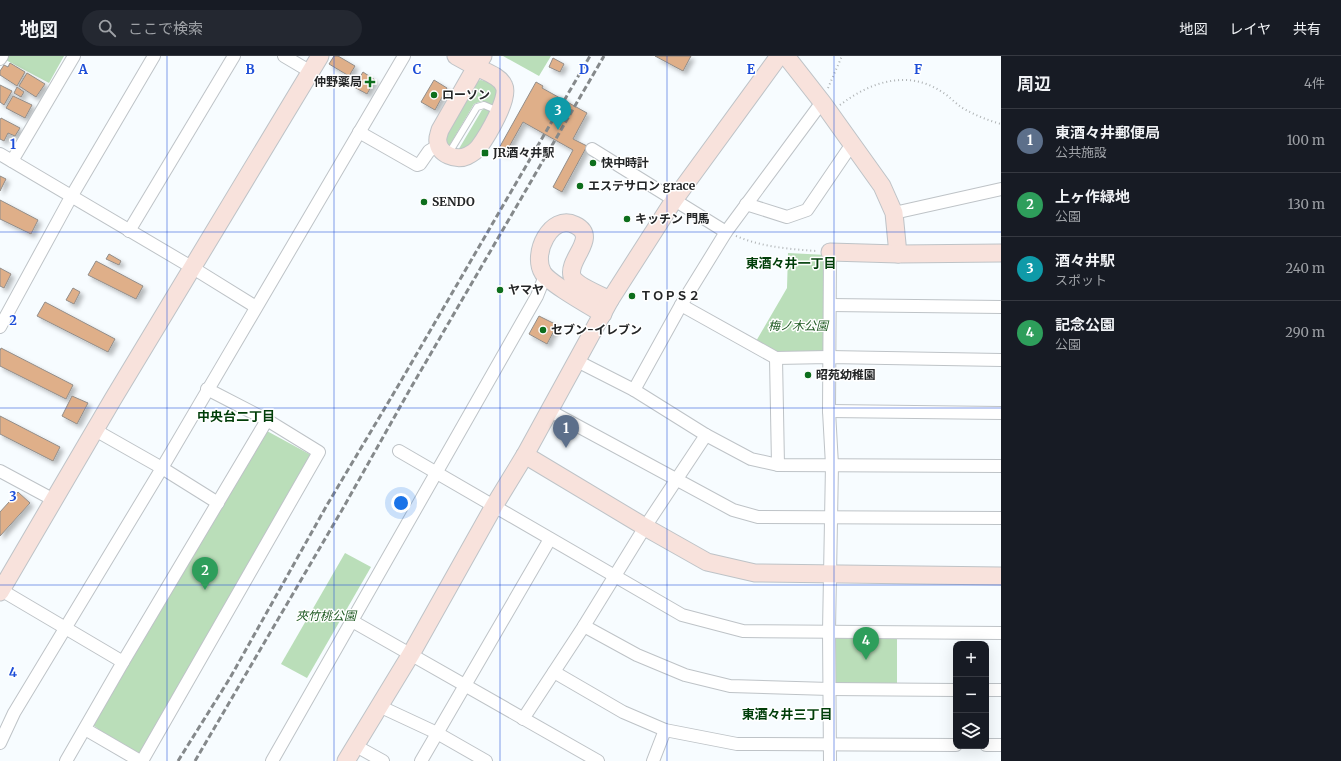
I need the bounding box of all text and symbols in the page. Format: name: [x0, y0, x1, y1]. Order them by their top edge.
search box: [82, 10, 362, 46]
text: 地図: [20, 17, 58, 41]
icon: search: [96, 17, 118, 39]
text: ここで検索: [128, 19, 203, 38]
text: 地図: [1179, 20, 1207, 38]
text: レイヤ: [1229, 20, 1271, 38]
text: 共有: [1293, 20, 1321, 38]
text: A: [77, 61, 88, 78]
text: B: [245, 61, 255, 78]
text: C: [413, 61, 422, 78]
text: D: [579, 61, 589, 78]
text: E: [747, 61, 756, 78]
text: F: [914, 61, 922, 78]
text: 周辺: [1017, 73, 1051, 95]
place label: 仲野薬局: [314, 74, 362, 89]
text: 4件: [1304, 75, 1325, 92]
marker: 仲野薬局: [365, 77, 375, 87]
place label: ローソン: [442, 87, 490, 102]
marker: ローソン: [429, 90, 439, 100]
pin: 3: [545, 97, 571, 130]
text: 東酒々井郵便局: [1055, 123, 1160, 142]
text: 1: [1027, 132, 1033, 149]
text: 100 m: [1287, 132, 1325, 149]
text: 1: [10, 136, 16, 153]
text: 公共施設: [1055, 144, 1107, 161]
place label: JR酒々井駅: [492, 145, 554, 160]
marker: JR酒々井駅: [480, 148, 490, 158]
place label: 快中時計: [601, 155, 649, 170]
marker: 快中時計: [588, 158, 598, 168]
place label: エステサロン grace: [588, 178, 696, 193]
marker: エステサロン grace: [575, 181, 585, 191]
text: 上ヶ作緑地: [1055, 187, 1130, 206]
place label: SENDO: [432, 194, 475, 209]
text: 2: [1026, 196, 1034, 213]
text: 130 m: [1288, 196, 1325, 213]
marker: SENDO: [419, 197, 429, 207]
text: 公園: [1055, 208, 1081, 225]
place label: キッチン 門馬: [635, 211, 710, 226]
marker: キッチン 門馬: [622, 214, 632, 224]
text: 酒々井駅: [1055, 251, 1115, 270]
district label: 東酒々井一丁目: [745, 255, 837, 272]
text: 3: [1026, 260, 1034, 277]
text: 240 m: [1285, 260, 1325, 277]
text: スポット: [1055, 272, 1107, 289]
place label: ヤマヤ: [508, 282, 544, 297]
marker: ヤマヤ: [495, 285, 505, 295]
place label: ＴＯＰＳ２: [640, 288, 700, 303]
marker: ＴＯＰＳ２: [627, 291, 637, 301]
text: 2: [9, 312, 17, 329]
text: 記念公園: [1055, 315, 1115, 334]
park label: 梅ノ木公園: [768, 318, 830, 333]
place label: セブン-イレブン: [551, 322, 642, 337]
text: 4: [1026, 324, 1034, 341]
text: 290 m: [1285, 324, 1325, 341]
marker: セブン-イレブン: [538, 325, 548, 335]
text: 公園: [1055, 336, 1081, 353]
place label: 昭苑幼稚園: [816, 367, 876, 382]
marker: 昭苑幼稚園: [803, 370, 813, 380]
district label: 中央台二丁目: [197, 408, 275, 425]
pin: 1: [553, 415, 579, 448]
text: 3: [9, 488, 17, 505]
your location: [391, 493, 411, 513]
pin: 2: [192, 557, 218, 590]
park label: 夾竹桃公園: [296, 608, 358, 623]
pin: 4: [853, 627, 879, 660]
map controls: [953, 641, 989, 749]
button: +: [953, 641, 989, 677]
text: 4: [9, 664, 18, 681]
button: −: [953, 677, 989, 713]
district label: 東酒々井三丁目: [741, 706, 833, 723]
button: layers: [953, 713, 989, 749]

